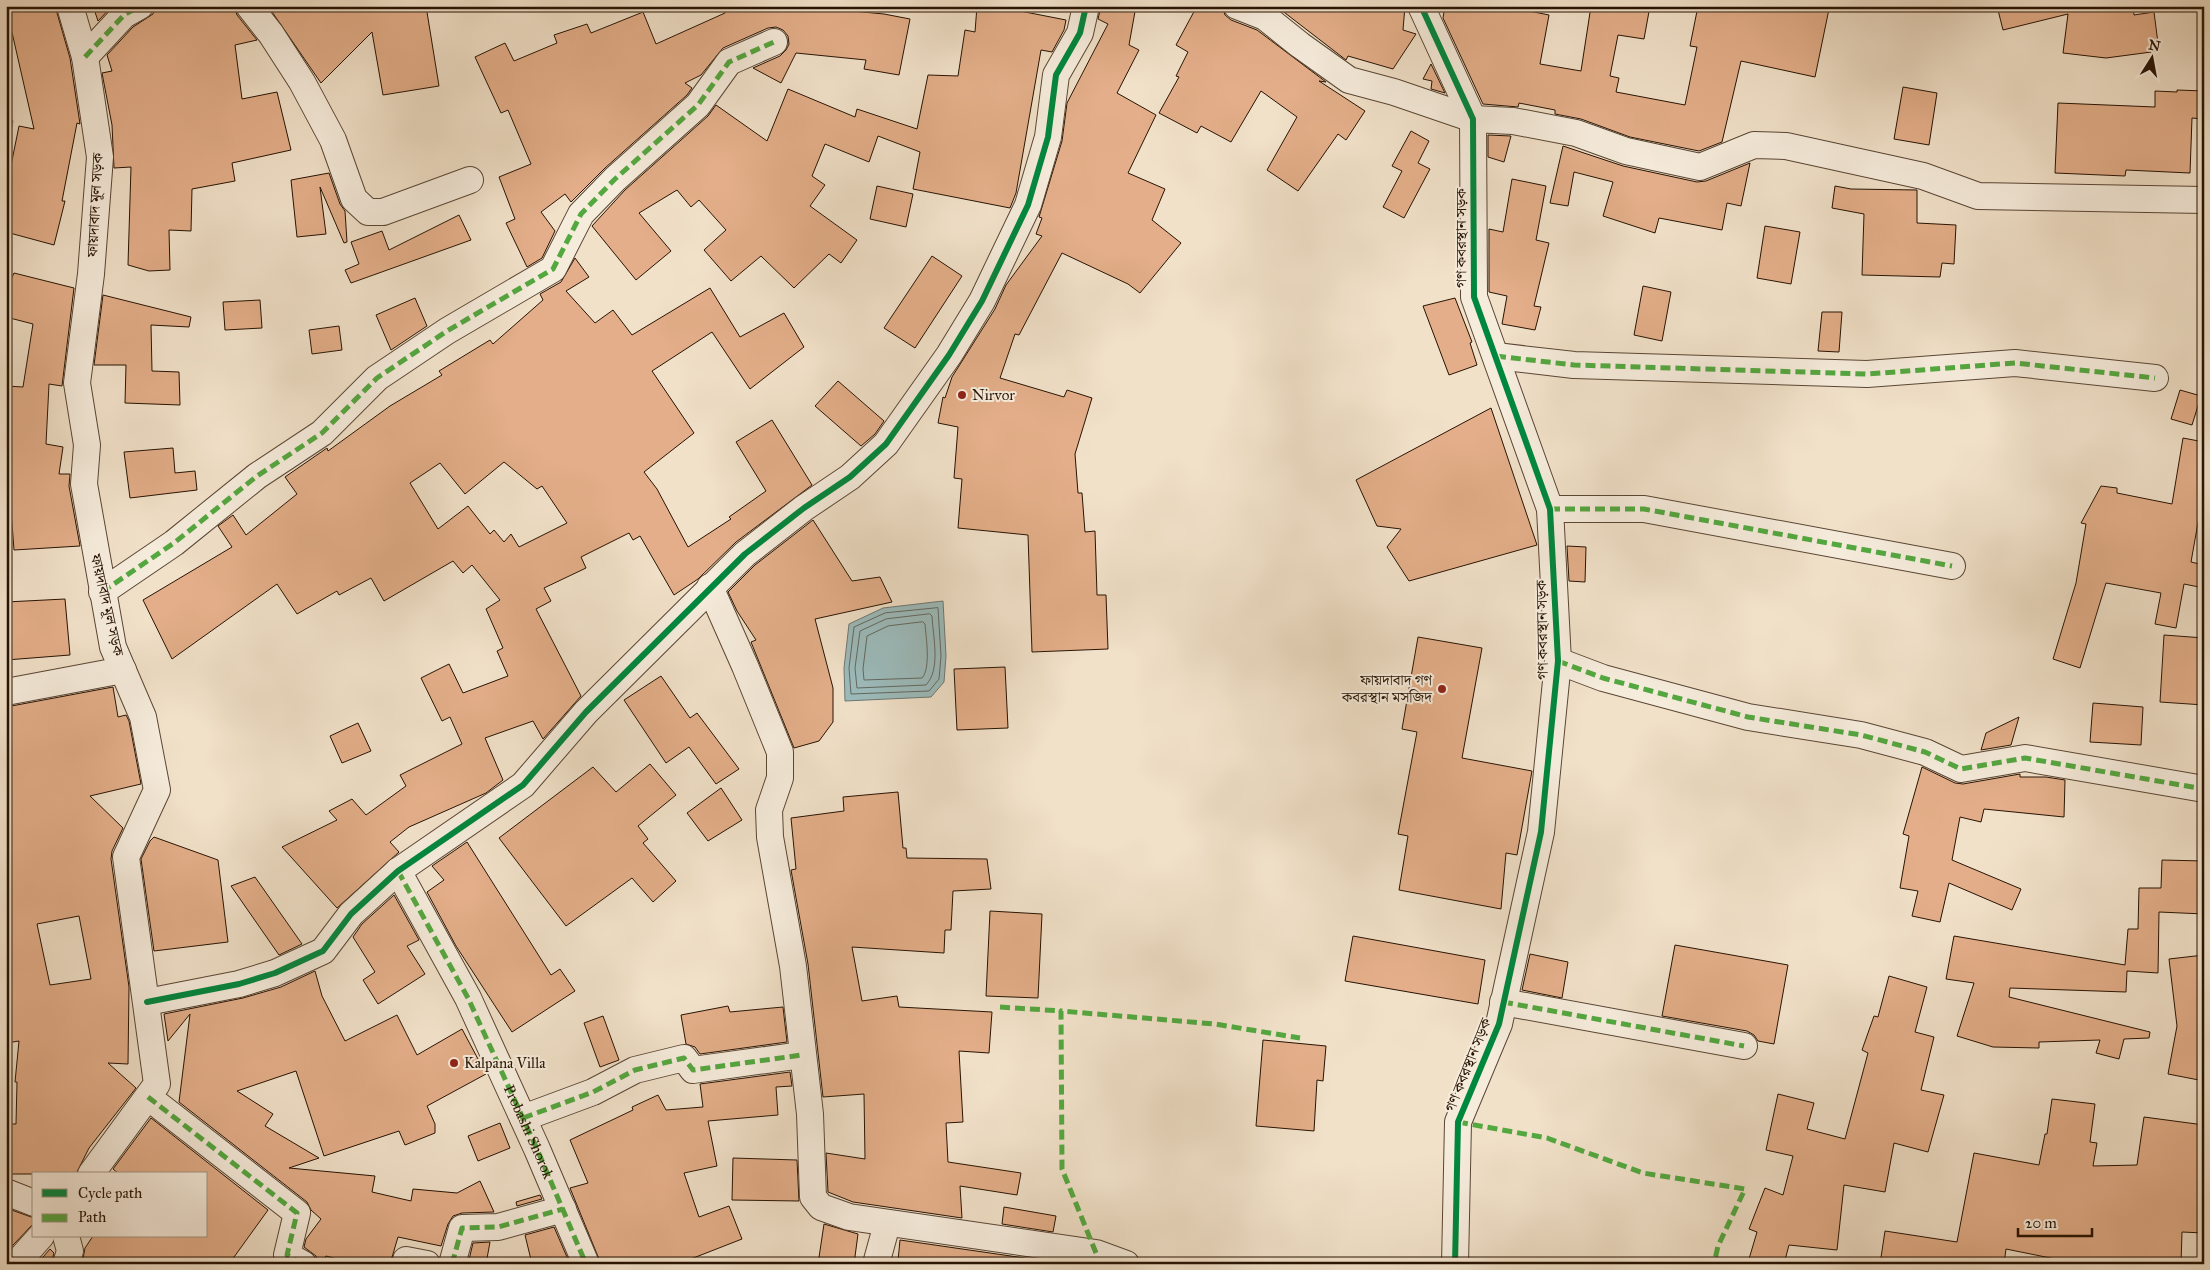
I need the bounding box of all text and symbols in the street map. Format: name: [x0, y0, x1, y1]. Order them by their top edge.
north arrow: [2128, 32, 2178, 82]
text: N: [2147, 36, 2162, 55]
street label: ফায়দাবাদ মূল সড়ক: [83, 152, 107, 258]
street label: গণ কবরস্থান সড়ক: [1452, 188, 1470, 288]
place label: Nirvor: [972, 386, 1015, 404]
marker: Nirvor: [956, 389, 968, 401]
street label: ফায়দাবাদ মূল সড়ক: [86, 551, 128, 658]
street label: গণ কবরস্থান সড়ক: [1532, 580, 1552, 680]
place label: ফায়দাবাদ গণ কবরস্থান মসজিদ: [1341, 671, 1433, 706]
marker: ফায়দাবাদ গণ কবরস্থান মসজিদ: [1436, 683, 1448, 695]
street label: গণ কবরস্থান সড়ক: [1441, 1015, 1495, 1115]
place label: Kalpana Villa: [464, 1054, 546, 1072]
marker: Kalpana Villa: [448, 1057, 460, 1069]
street label: Probashi Shorok: [500, 1082, 558, 1182]
legend: [32, 1172, 208, 1238]
text: Cycle path: [78, 1184, 143, 1202]
scale bar: [2018, 1205, 2091, 1237]
text: Path: [78, 1208, 107, 1226]
text: 20 m: [2025, 1214, 2057, 1232]

